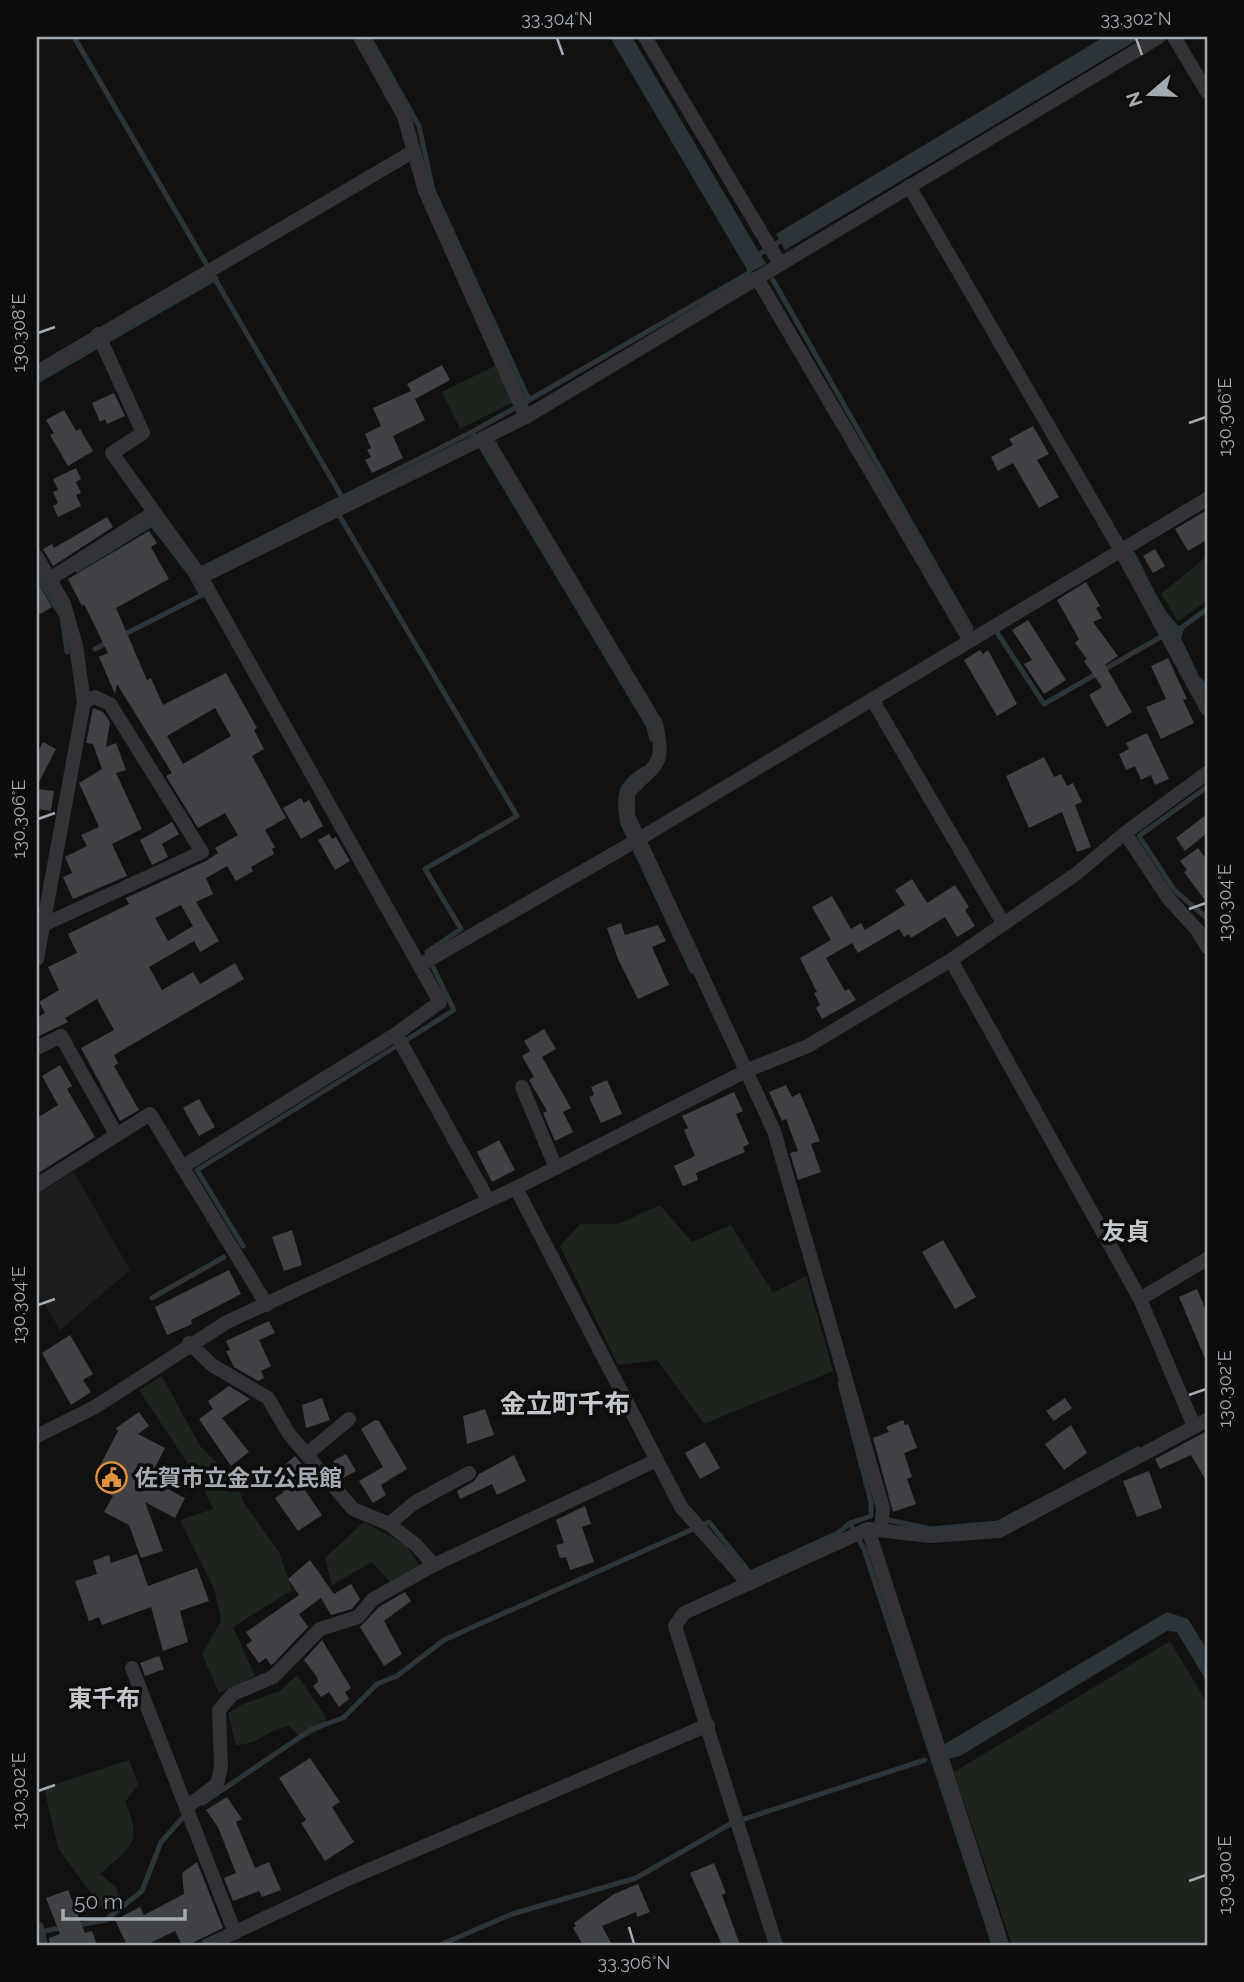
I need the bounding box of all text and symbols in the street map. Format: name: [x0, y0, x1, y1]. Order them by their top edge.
text: 33.304°N: [521, 8, 593, 29]
text: 33.302°N: [1100, 8, 1172, 29]
north arrow: [1114, 60, 1184, 130]
text: N: [1121, 89, 1147, 110]
text: 130.308°E: [8, 294, 29, 372]
text: 130.306°E: [1214, 377, 1235, 456]
text: 130.306°E: [8, 779, 29, 858]
text: 130.304°E: [1214, 864, 1235, 942]
district label: 友貞: [1102, 1217, 1150, 1246]
text: 130.304°E: [8, 1266, 29, 1344]
text: 130.302°E: [1214, 1350, 1235, 1428]
district label: 金立町千布: [500, 1389, 630, 1419]
public building icon: 佐賀市立金立公民館: [95, 1460, 129, 1494]
place label: 佐賀市立金立公民館: [135, 1464, 342, 1491]
district label: 東千布: [68, 1684, 140, 1713]
text: 130.302°E: [8, 1752, 29, 1830]
text: 130.300°E: [1214, 1836, 1235, 1914]
scale bar: [63, 1877, 186, 1921]
text: 50 m: [74, 1889, 123, 1914]
text: 33.306°N: [598, 1952, 670, 1973]

